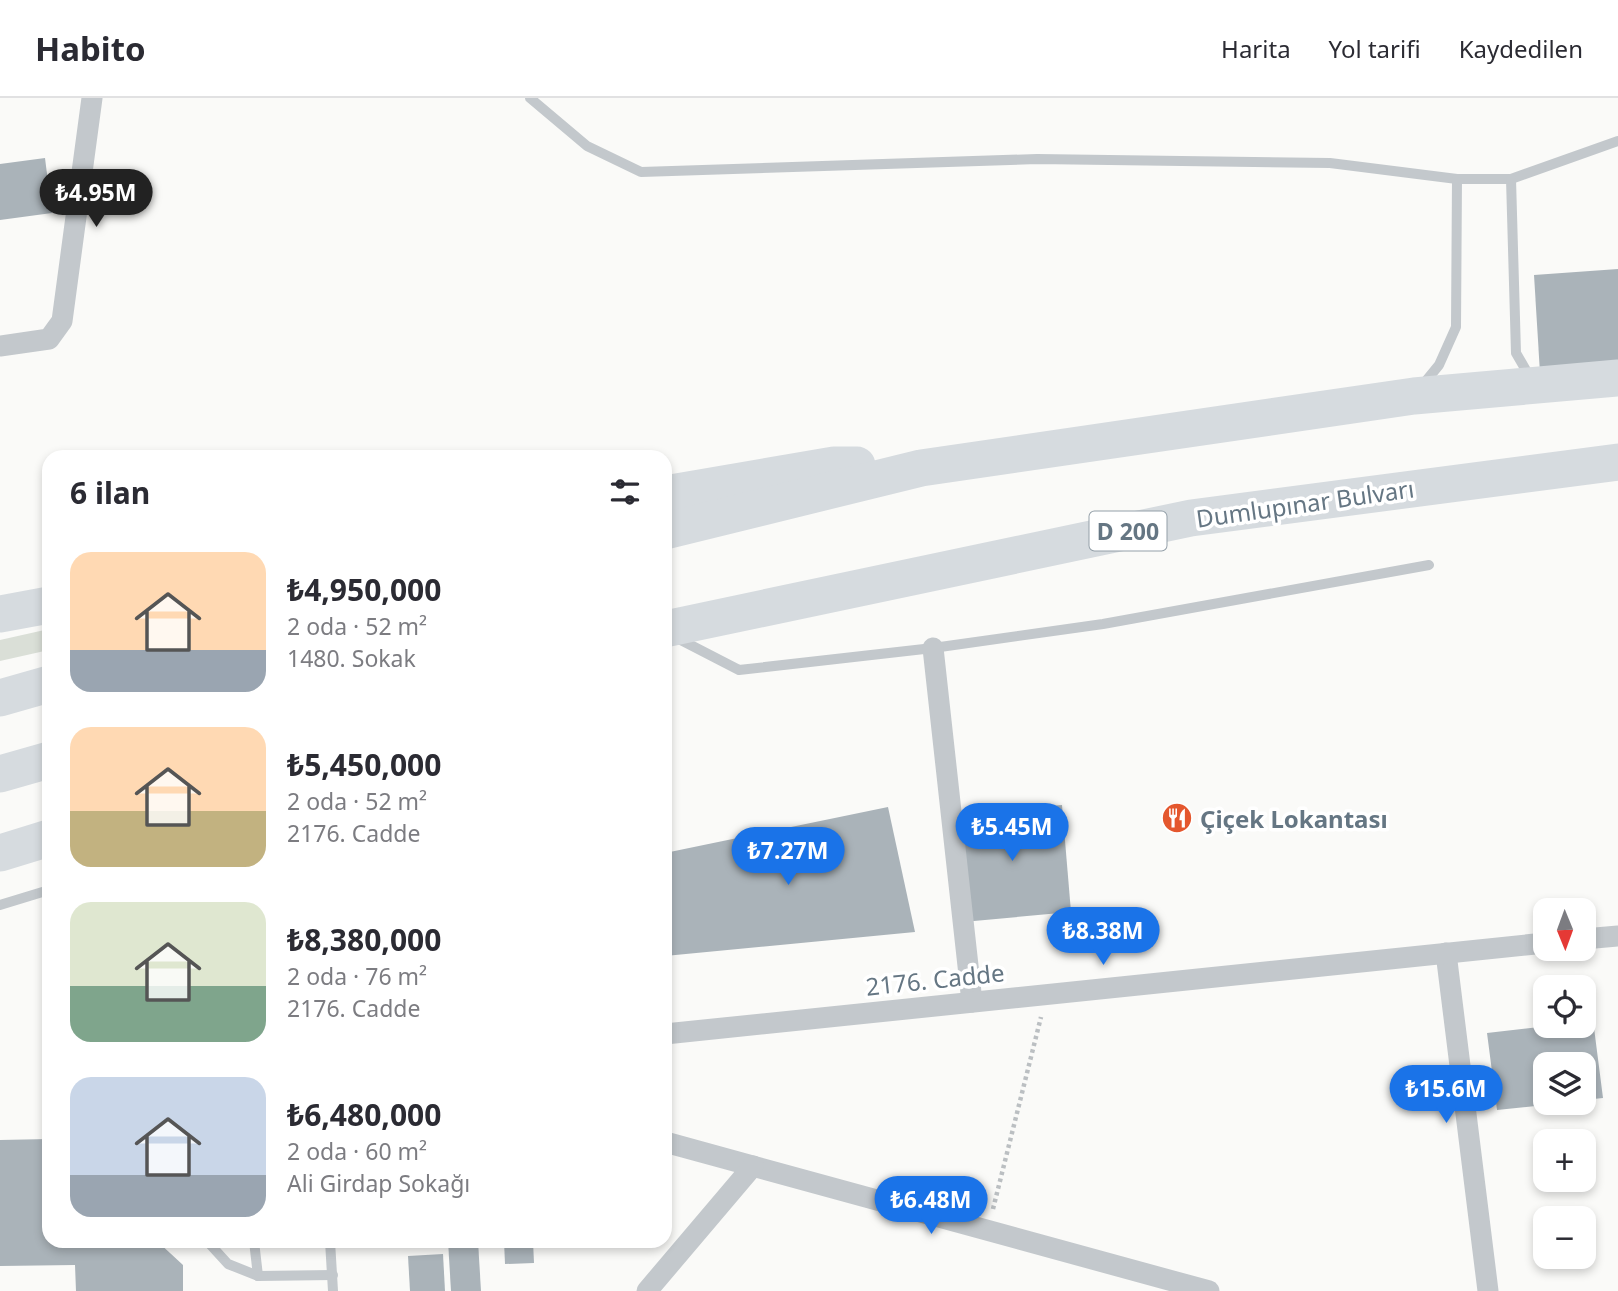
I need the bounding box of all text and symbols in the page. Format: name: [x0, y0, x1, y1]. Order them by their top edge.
text: Habito: [35, 26, 146, 71]
text: Harita: [1221, 32, 1291, 65]
text: Yol tarifi: [1329, 32, 1421, 65]
text: Kaydedilen: [1459, 32, 1583, 65]
pin: ₺4.95M: [39, 170, 153, 229]
text: ₺4.95M: [56, 176, 136, 208]
street label: Dumlupınar Bulvarı: [1194, 471, 1416, 535]
text: 6 ilan: [70, 472, 150, 513]
icon: filters: [606, 473, 644, 511]
road number: D 200: [1090, 512, 1166, 550]
text: ₺4,950,000: [287, 569, 441, 610]
icon: home: [126, 580, 210, 664]
text: 2 oda · 52 m²: [287, 610, 427, 642]
text: 1480. Sokak: [287, 642, 416, 674]
text: ₺5,450,000: [287, 744, 441, 785]
icon: home: [126, 755, 210, 839]
text: 2 oda · 52 m²: [287, 785, 427, 817]
restaurant icon: Çiçek Lokantası: [1160, 801, 1194, 835]
place label: Çiçek Lokantası: [1200, 802, 1388, 835]
pin: ₺5.45M: [955, 804, 1069, 863]
text: ₺5.45M: [972, 810, 1052, 842]
text: 2176. Cadde: [287, 817, 420, 849]
pin: ₺7.27M: [731, 828, 845, 887]
text: ₺7.27M: [748, 834, 828, 866]
north arrow: [1533, 898, 1596, 961]
map controls: [1533, 898, 1596, 1269]
pin: ₺8.38M: [1046, 908, 1160, 967]
text: ₺8.38M: [1063, 914, 1143, 946]
text: ₺8,380,000: [287, 919, 441, 960]
icon: home: [126, 930, 210, 1014]
street label: 2176. Cadde: [864, 955, 1006, 1003]
text: 2 oda · 76 m²: [287, 960, 427, 992]
button: locate: [1533, 975, 1596, 1038]
text: 2176. Cadde: [287, 992, 420, 1024]
button: layers: [1533, 1052, 1596, 1115]
pin: ₺15.6M: [1389, 1066, 1503, 1125]
text: ₺15.6M: [1406, 1072, 1486, 1104]
text: ₺6,480,000: [287, 1094, 441, 1135]
icon: home: [126, 1105, 210, 1189]
button: +: [1533, 1129, 1596, 1192]
text: 2 oda · 60 m²: [287, 1135, 427, 1167]
text: Ali Girdap Sokağı: [287, 1167, 470, 1199]
pin: ₺6.48M: [874, 1176, 988, 1236]
text: ₺6.48M: [891, 1183, 971, 1215]
button: −: [1533, 1206, 1596, 1269]

